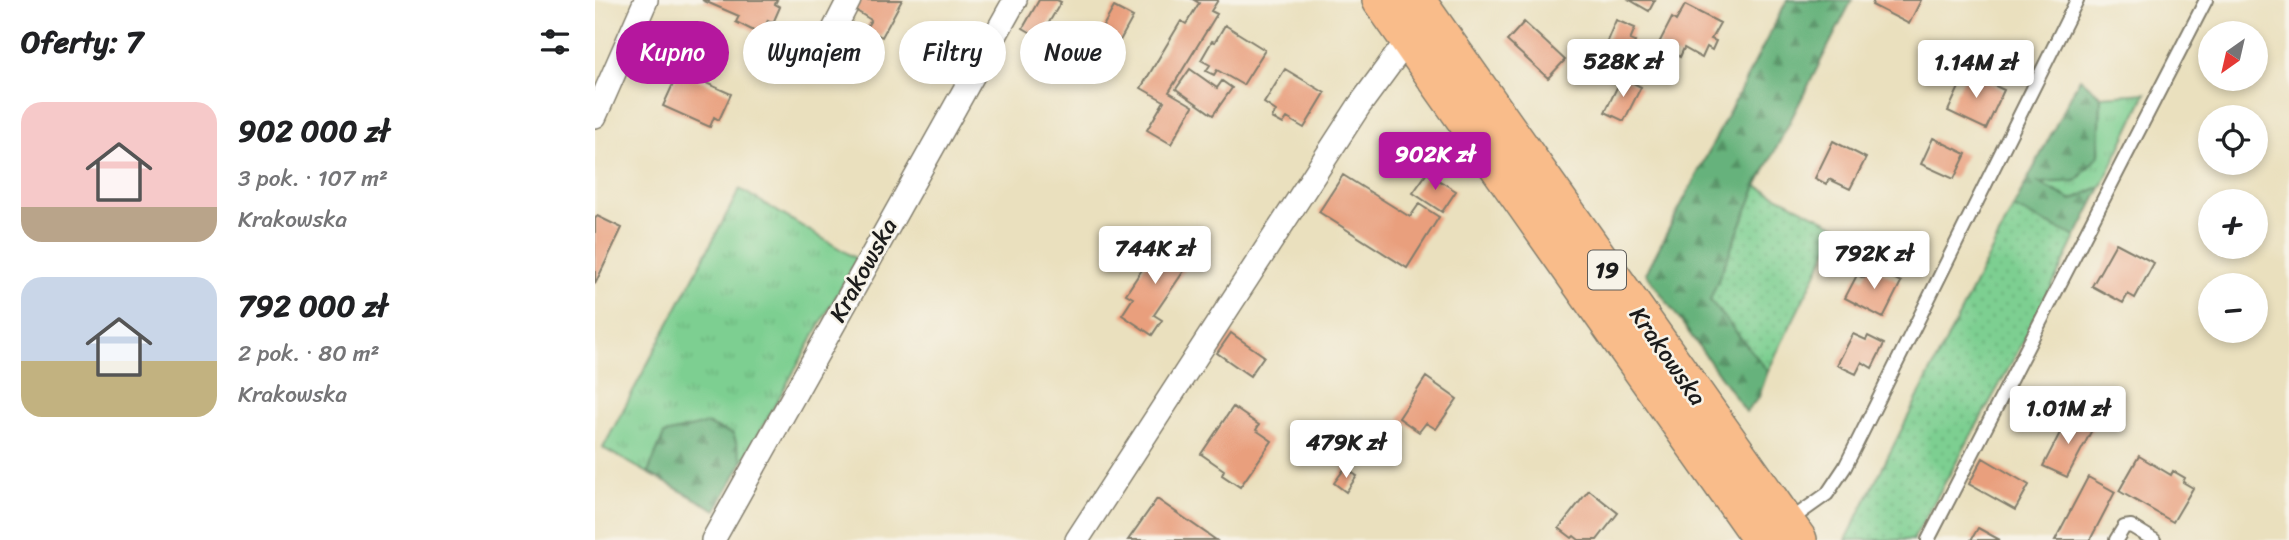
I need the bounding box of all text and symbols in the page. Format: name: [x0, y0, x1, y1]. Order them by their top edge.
text: Oferty: 7: [21, 15, 143, 69]
chip: Kupno: [616, 21, 729, 84]
chip: Wynajem: [743, 21, 885, 84]
chip: Filtry: [899, 21, 1006, 84]
chip: Nowe: [1020, 21, 1126, 84]
north arrow: [2198, 21, 2268, 91]
map controls: [2198, 21, 2268, 343]
icon: filters: [536, 23, 574, 61]
pin: 528K zł: [1558, 40, 1688, 99]
text: 528K zł: [1583, 41, 1663, 82]
pin: 1.14M zł: [1904, 41, 2048, 100]
text: 1.14M zł: [1934, 42, 2018, 83]
text: 902 000 zł: [238, 104, 389, 158]
button: locate: [2198, 105, 2268, 175]
icon: home: [77, 130, 161, 214]
pin: 902K zł: [1370, 132, 1500, 192]
text: 902K zł: [1395, 134, 1475, 175]
text: 3 pok. · 107 m²: [238, 158, 388, 199]
button: +: [2198, 189, 2268, 259]
text: Krakowska: [238, 199, 347, 240]
street label: Krakowska: [817, 210, 909, 330]
pin: 744K zł: [1090, 226, 1220, 286]
text: 744K zł: [1115, 228, 1195, 269]
pin: 792K zł: [1809, 232, 1939, 291]
text: 792K zł: [1835, 233, 1913, 274]
road number: 19: [1588, 250, 1626, 290]
button: −: [2198, 273, 2268, 343]
text: 792 000 zł: [238, 279, 387, 333]
street label: Krakowska: [1618, 297, 1718, 415]
icon: home: [77, 305, 161, 389]
text: 2 pok. · 80 m²: [238, 333, 379, 374]
text: Krakowska: [238, 374, 347, 415]
pin: 1.01M zł: [1996, 386, 2140, 446]
text: 1.01M zł: [2026, 388, 2110, 429]
pin: 479K zł: [1281, 420, 1411, 480]
text: 479K zł: [1306, 422, 1386, 463]

